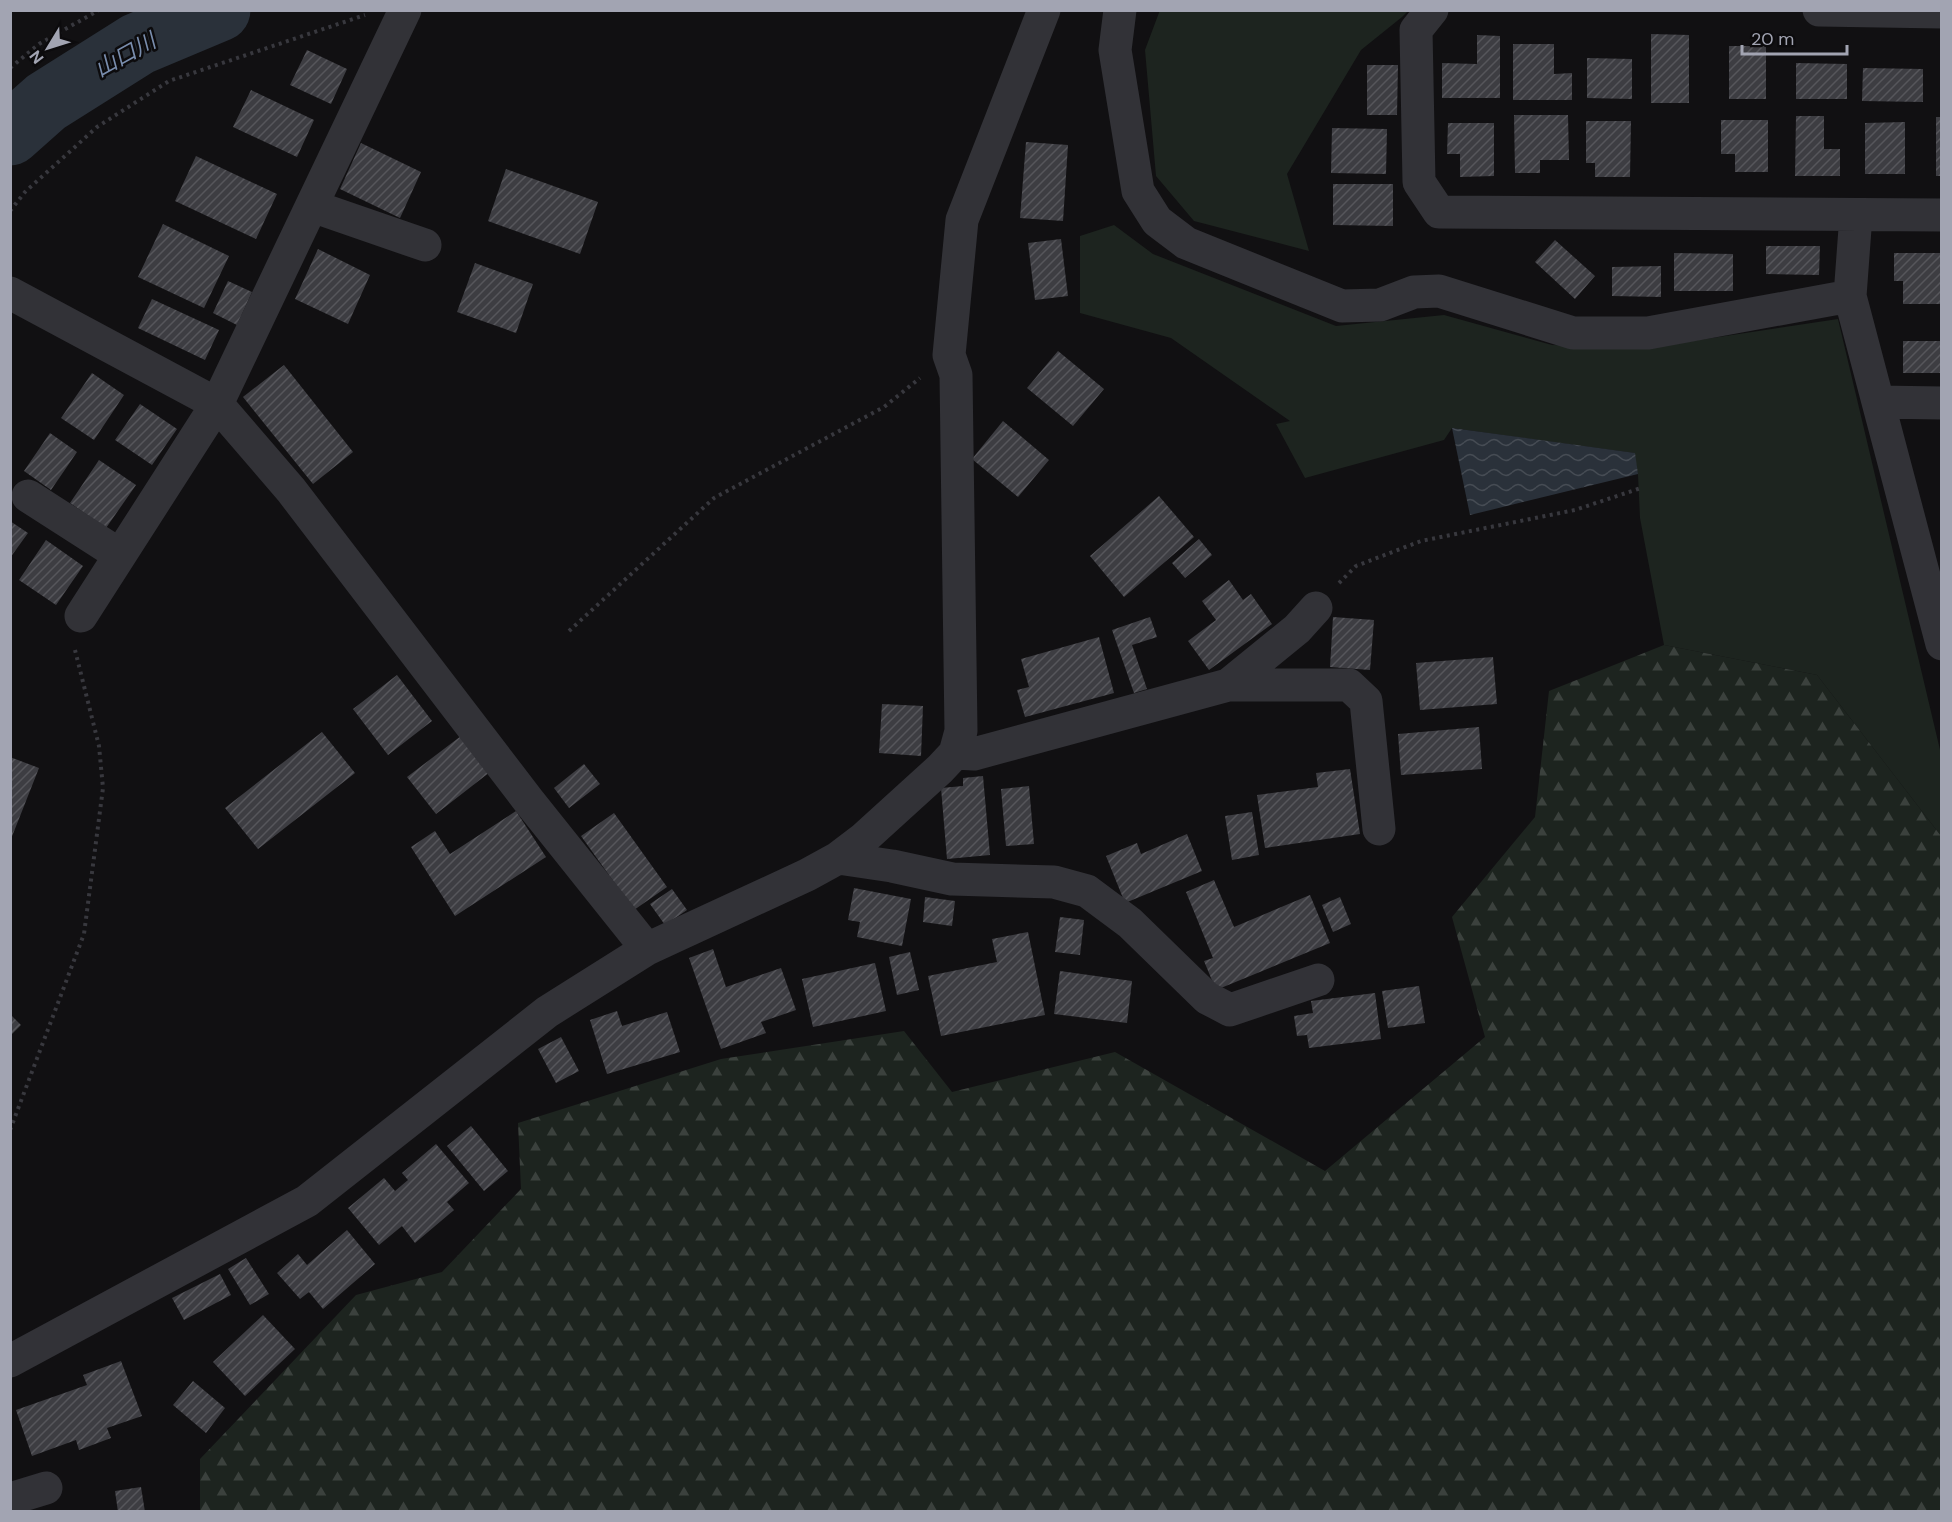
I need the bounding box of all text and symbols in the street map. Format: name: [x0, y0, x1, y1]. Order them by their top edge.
north arrow: [18, 18, 78, 78]
scale bar: [1742, 18, 1847, 56]
water label: 山口川: [89, 25, 163, 84]
text: 20 m: [1751, 27, 1794, 51]
text: N: [25, 46, 48, 68]

